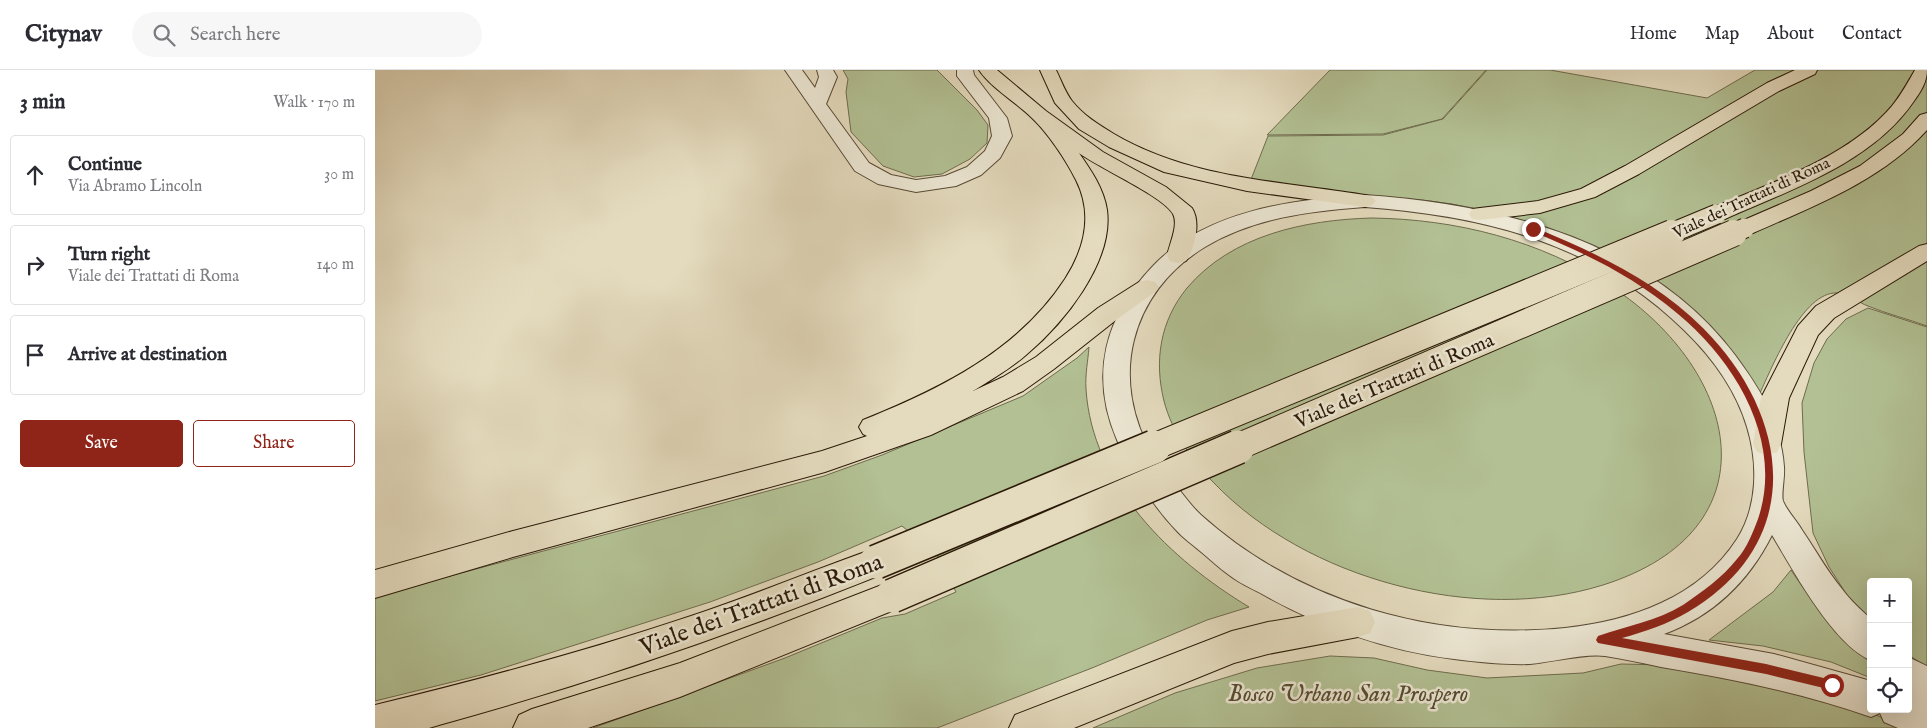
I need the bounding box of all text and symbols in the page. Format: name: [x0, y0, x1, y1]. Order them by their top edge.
search box: [132, 12, 482, 57]
text: Citynav: [25, 19, 102, 50]
icon: search: [150, 21, 178, 49]
text: Search here: [190, 23, 281, 47]
text: Home: [1630, 23, 1677, 46]
text: Map: [1705, 23, 1739, 46]
text: About: [1767, 23, 1814, 46]
text: Contact: [1842, 23, 1902, 46]
text: 3 min: [20, 89, 65, 116]
text: Walk · 170 m: [273, 93, 355, 113]
text: Continue: [68, 153, 142, 177]
street label: Viale dei Trattati di Roma: [1669, 154, 1834, 244]
icon: ahead: [21, 161, 49, 189]
text: 30 m: [324, 165, 354, 185]
text: Via Abramo Lincoln: [68, 177, 202, 197]
route end: [1522, 218, 1545, 241]
text: Turn right: [68, 243, 150, 267]
icon: right: [21, 251, 49, 279]
text: 140 m: [316, 255, 354, 275]
text: Viale dei Trattati di Roma: [68, 267, 239, 287]
street label: Viale dei Trattati di Roma: [1290, 328, 1498, 435]
icon: arrive: [21, 341, 49, 369]
text: Arrive at destination: [68, 343, 227, 367]
button: Save: [20, 420, 183, 467]
button: Share: [193, 420, 355, 467]
street label: Viale dei Trattati di Roma: [635, 547, 888, 664]
map controls: [1867, 578, 1912, 713]
button: +: [1867, 578, 1912, 623]
button: −: [1867, 623, 1912, 668]
button: locate: [1867, 668, 1912, 713]
route start: [1821, 674, 1844, 697]
park label: Bosco Urbano San Prospero: [1228, 679, 1468, 710]

